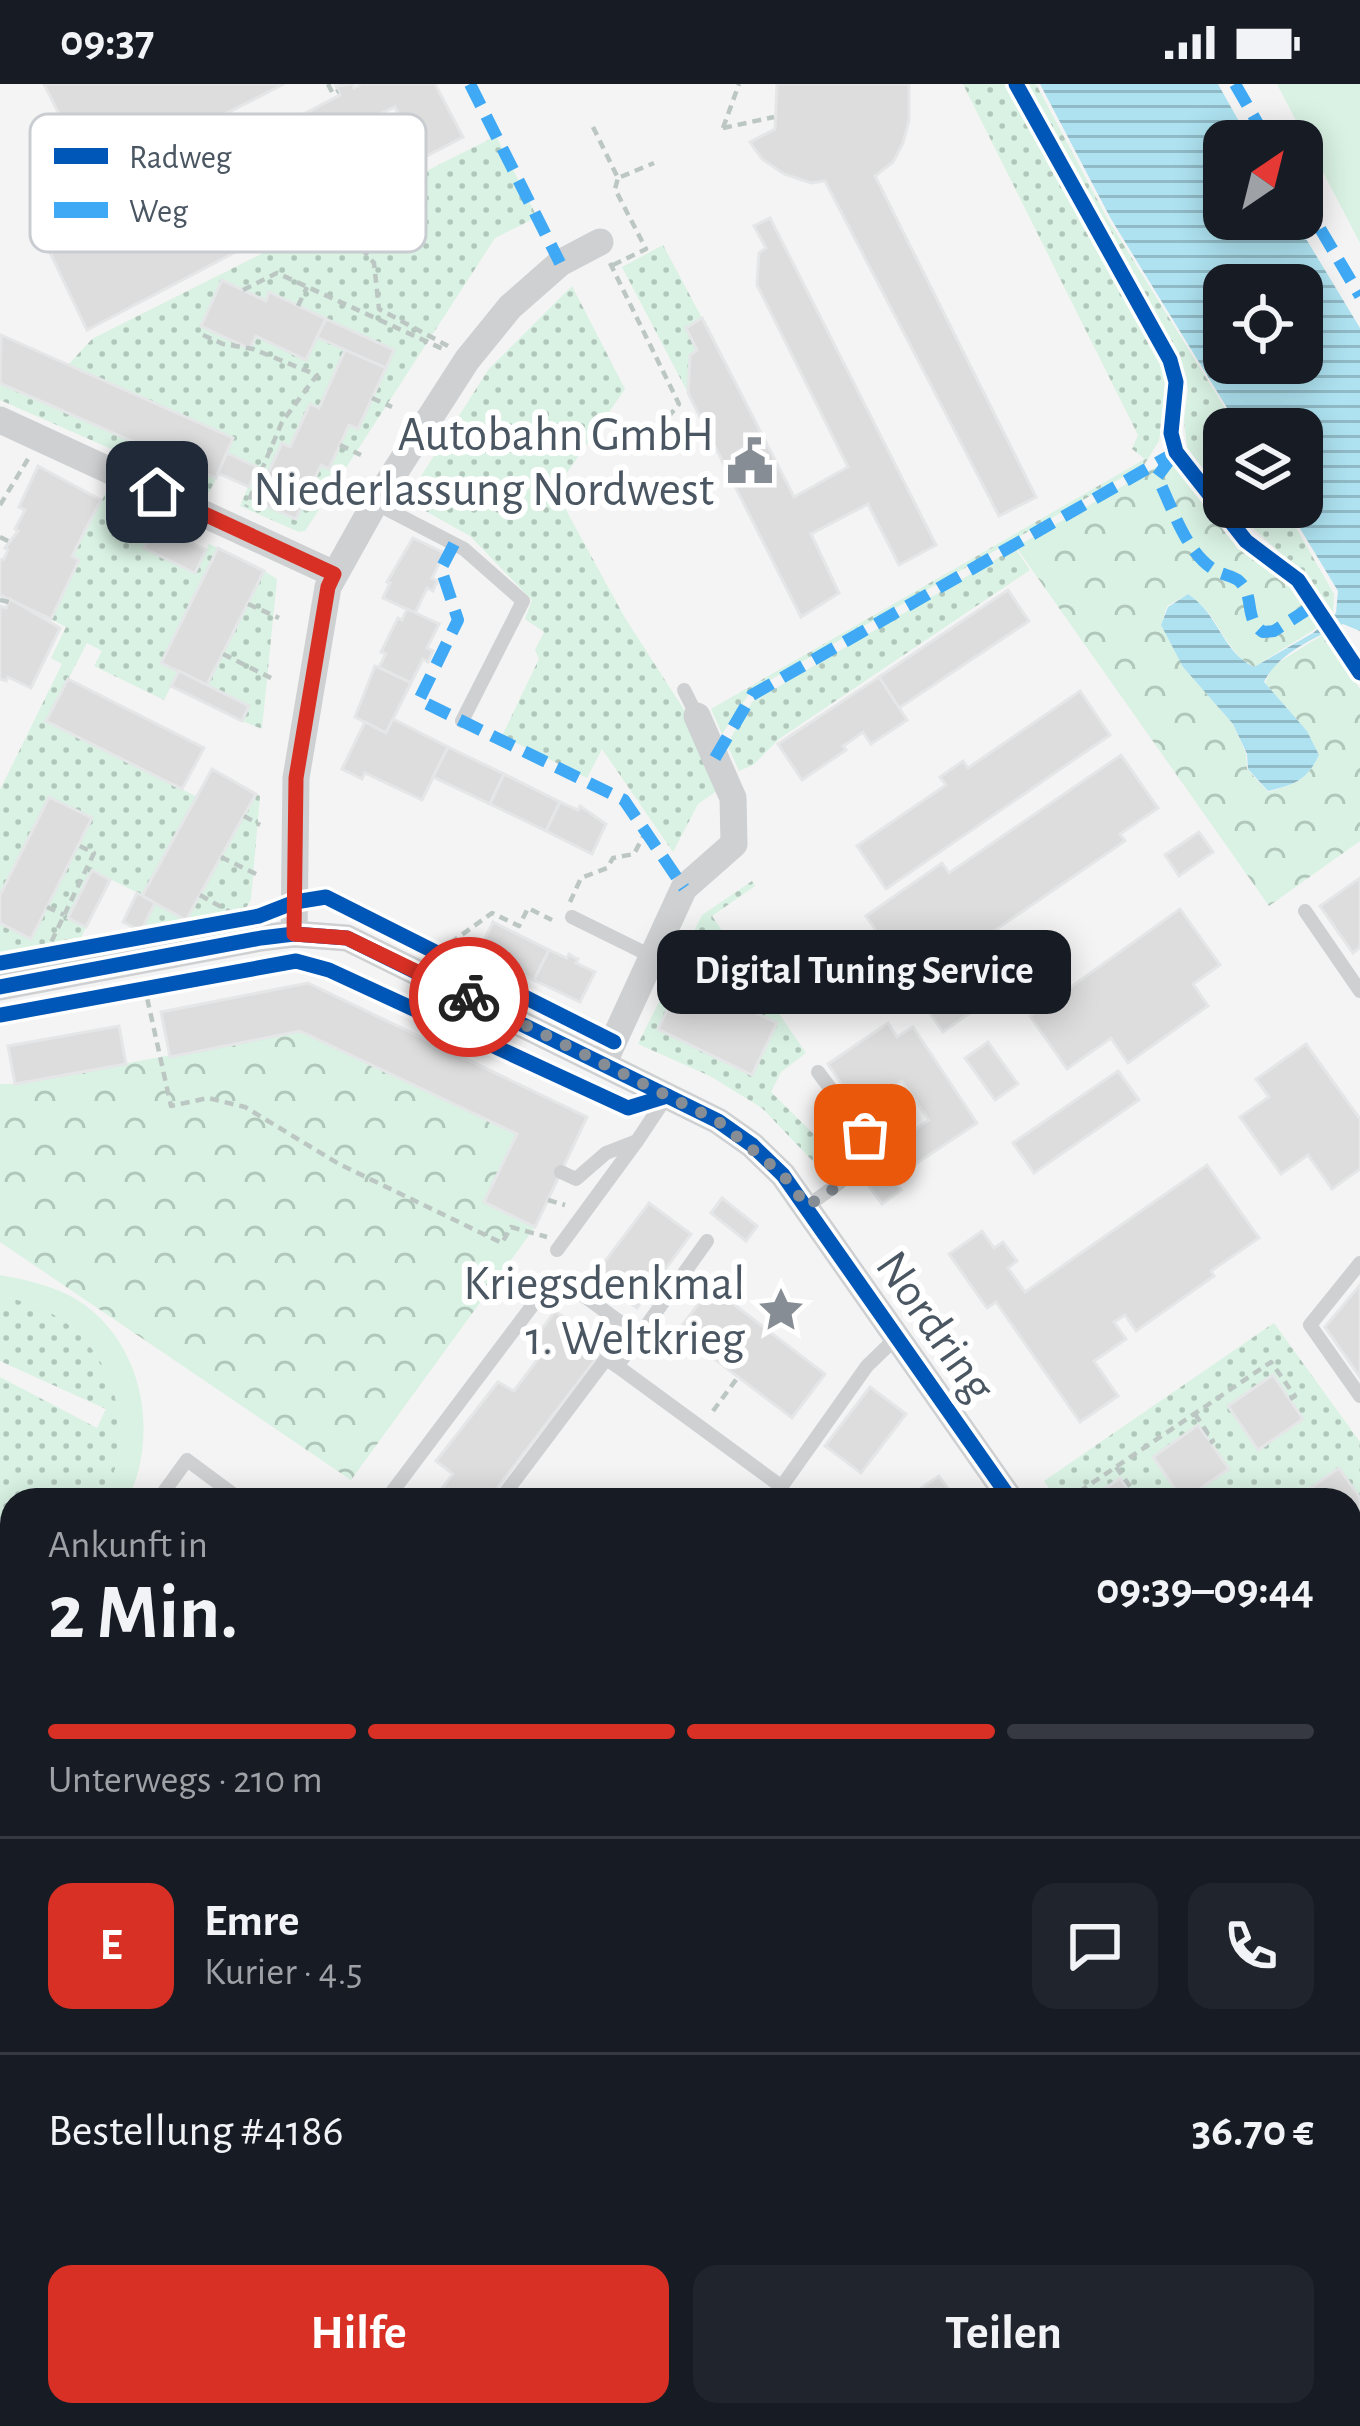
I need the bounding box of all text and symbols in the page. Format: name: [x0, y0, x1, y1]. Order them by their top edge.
text: 09:37: [60, 19, 154, 64]
legend: [30, 114, 426, 252]
north arrow: [1203, 120, 1323, 240]
map controls: [1203, 120, 1323, 528]
text: Radweg: [129, 142, 232, 175]
text: Weg: [129, 196, 188, 229]
button: locate: [1203, 264, 1323, 384]
button: layers: [1203, 408, 1323, 528]
place label: Autobahn GmbH Niederlassung Nordwest: [253, 412, 714, 515]
public building icon: Autobahn GmbH Niederlassung Nordwest: [725, 436, 775, 486]
pin: [106, 441, 208, 543]
icon: home: [124, 459, 190, 525]
callout: Digital Tuning Service: [658, 931, 1072, 1015]
courier: [409, 937, 529, 1057]
text: Digital Tuning Service: [694, 952, 1034, 991]
icon: bike: [436, 964, 502, 1030]
pin: [814, 1084, 916, 1186]
icon: bag: [832, 1102, 898, 1168]
street label: Nordring: [866, 1243, 1003, 1411]
place label: Kriegsdenkmal 1. Weltkrieg: [463, 1261, 746, 1364]
place icon: Kriegsdenkmal 1. Weltkrieg: [756, 1285, 806, 1335]
text: Ankunft in: [48, 1526, 208, 1565]
text: 09:39–09:44: [1096, 1567, 1314, 1612]
text: 2 Min.: [48, 1575, 238, 1653]
text: Unterwegs · 210 m: [48, 1761, 323, 1800]
button: chat: [1032, 1883, 1158, 2009]
button: phone: [1188, 1883, 1314, 2009]
text: Emre: [204, 1899, 299, 1944]
text: E: [100, 1923, 122, 1968]
text: Kurier · 4.5: [204, 1953, 363, 1992]
text: Bestellung #4186: [48, 2109, 344, 2154]
text: 36.70 €: [1192, 2109, 1314, 2154]
button: Hilfe: [48, 2265, 669, 2403]
button: Teilen: [693, 2265, 1314, 2403]

